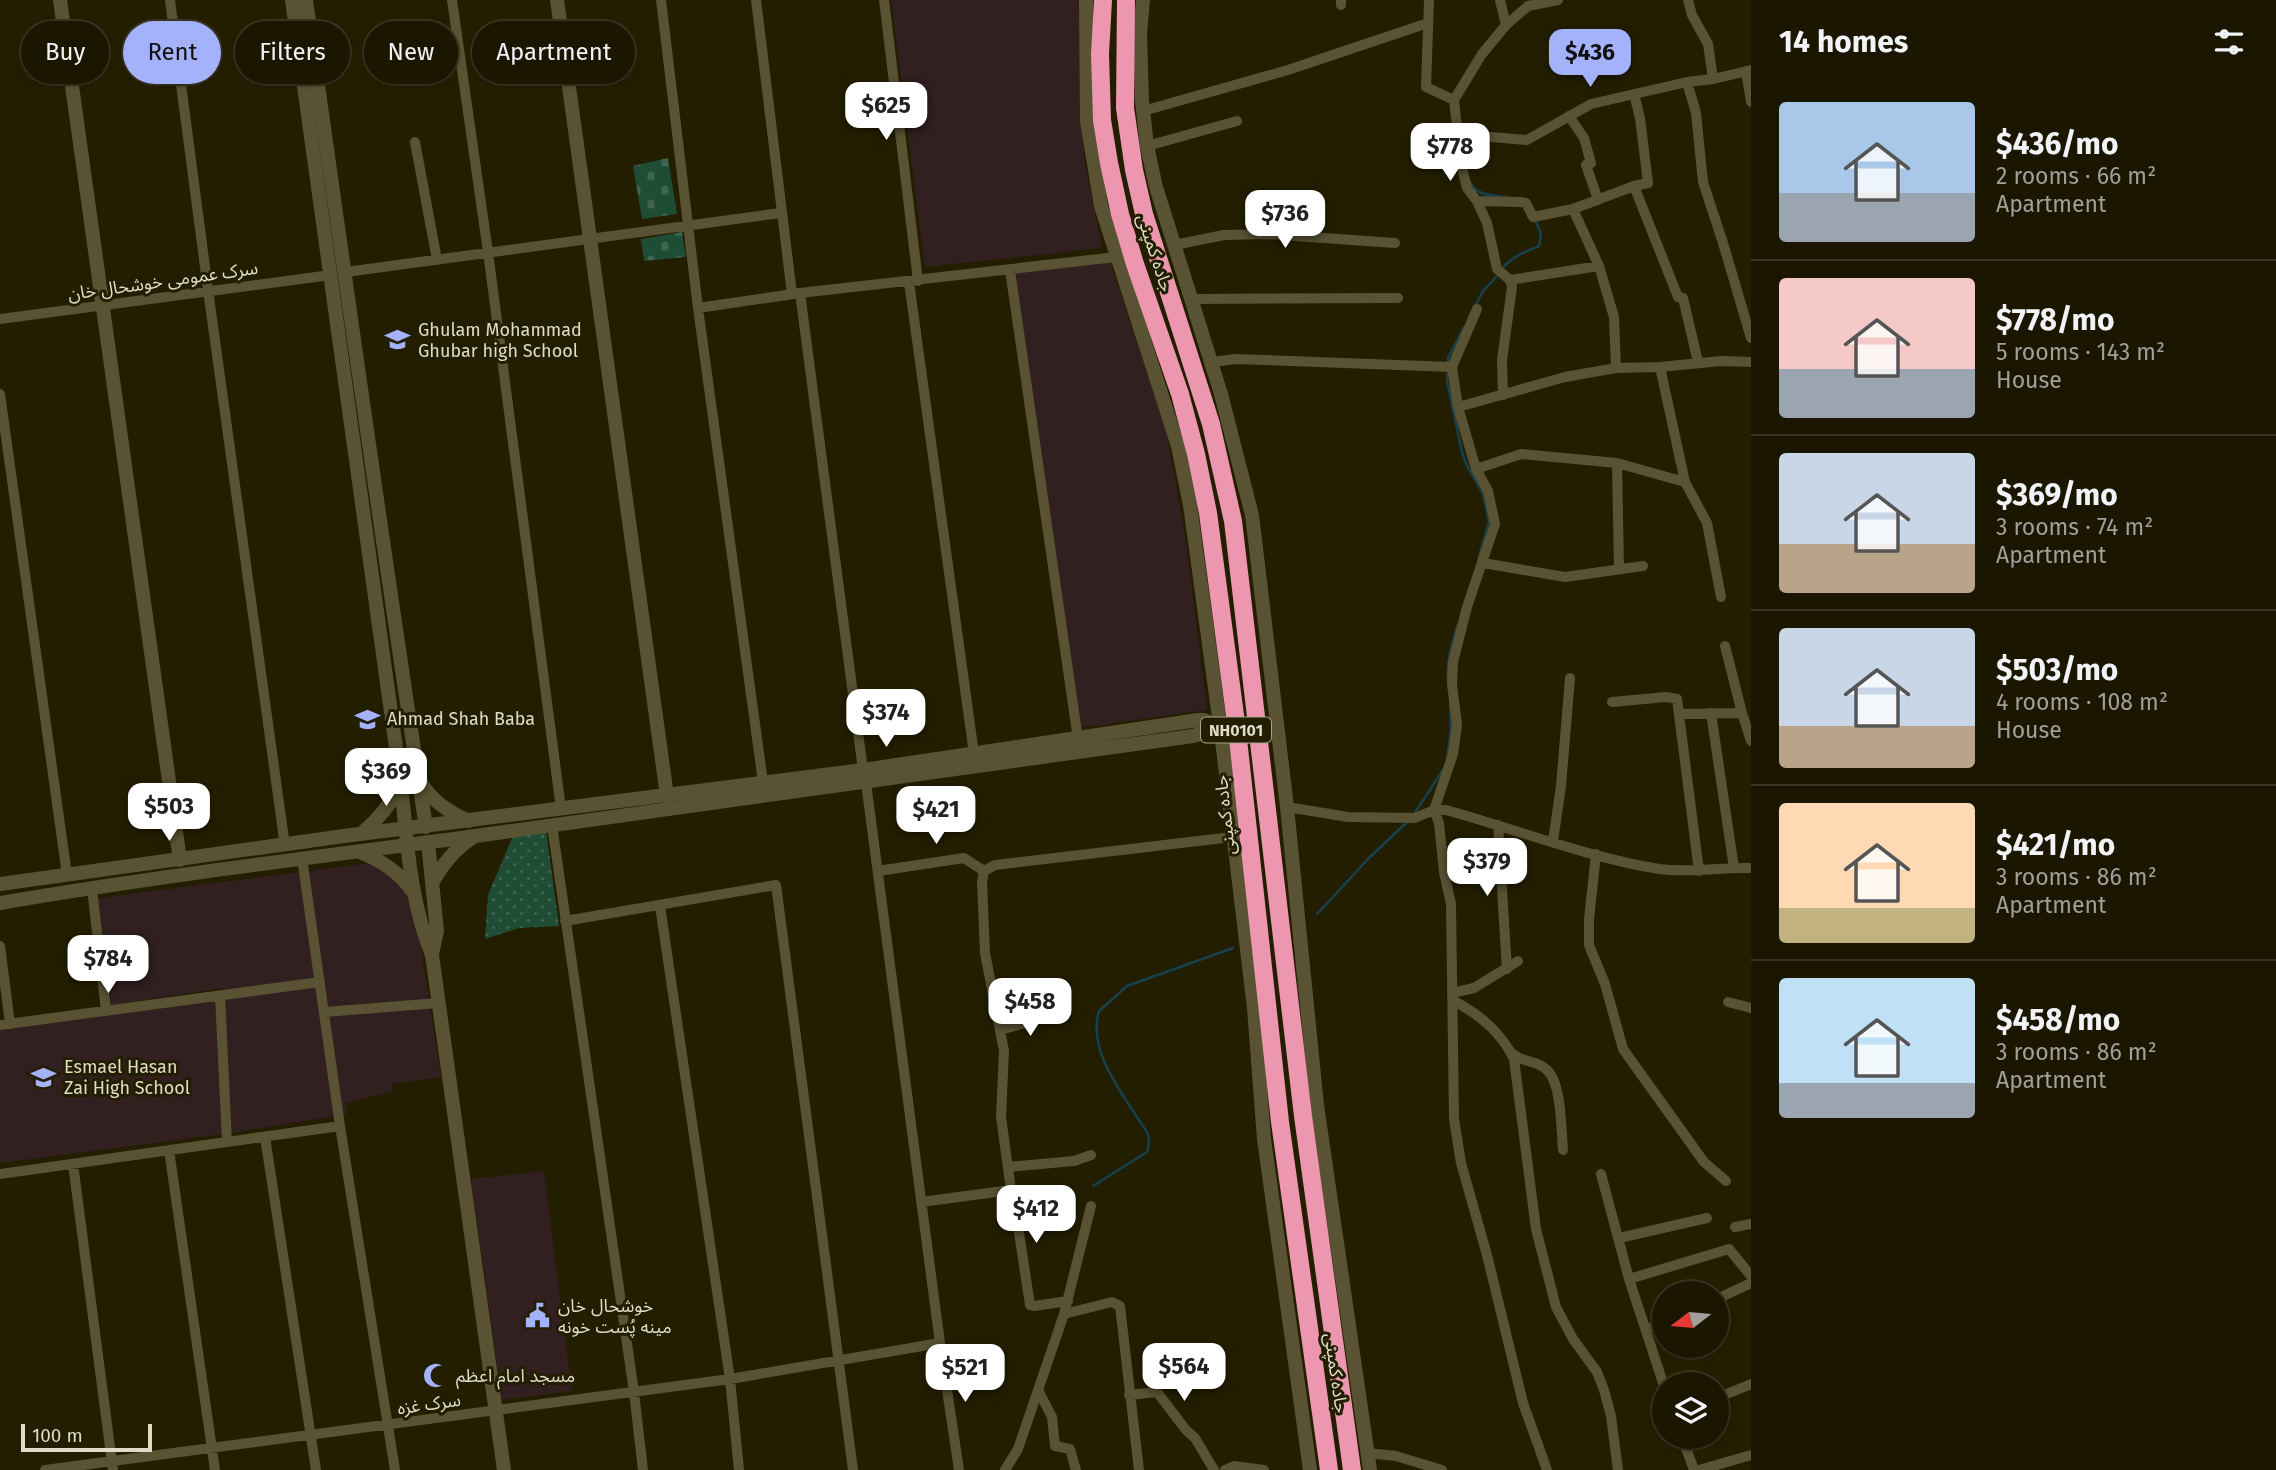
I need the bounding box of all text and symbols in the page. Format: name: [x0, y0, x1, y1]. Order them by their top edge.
chip: Buy: [21, 21, 109, 84]
chip: Rent: [123, 21, 221, 84]
chip: Filters: [235, 21, 350, 84]
chip: New: [364, 21, 458, 84]
chip: Apartment: [472, 21, 635, 84]
icon: filters: [2210, 23, 2248, 61]
text: 14 homes: [1779, 24, 1908, 60]
pin: $436: [1549, 29, 1631, 89]
text: $436: [1565, 38, 1615, 66]
pin: $625: [845, 82, 927, 142]
text: $625: [861, 91, 911, 119]
pin: $778: [1409, 124, 1491, 183]
text: $436/mo: [1996, 126, 2118, 162]
icon: home: [1835, 130, 1919, 214]
text: $778: [1427, 132, 1473, 160]
text: 2 rooms · 66 m²: [1996, 162, 2156, 190]
pin: $736: [1244, 190, 1326, 250]
text: Apartment: [1996, 190, 2106, 218]
text: $736: [1261, 199, 1309, 227]
street label: جاده کمپنی: [1132, 211, 1178, 295]
street label: سرک عمومی خوشحال خان: [66, 257, 260, 305]
text: $778/mo: [1996, 302, 2114, 338]
icon: home: [1835, 306, 1919, 390]
place label: Ghulam Mohammad Ghubar high School: [418, 319, 582, 362]
school or university icon: Ghulam Mohammad Ghubar high School: [384, 326, 412, 354]
text: 5 rooms · 143 m²: [1996, 338, 2165, 366]
text: House: [1996, 366, 2062, 394]
text: $369/mo: [1996, 477, 2118, 513]
icon: home: [1835, 481, 1919, 565]
text: 3 rooms · 74 m²: [1996, 513, 2153, 541]
text: Apartment: [1996, 541, 2106, 569]
text: $503/mo: [1996, 652, 2118, 688]
icon: home: [1835, 656, 1919, 740]
text: 4 rooms · 108 m²: [1996, 688, 2168, 716]
pin: $374: [845, 690, 927, 749]
text: $374: [862, 698, 910, 726]
school or university icon: Ahmad Shah Baba: [353, 705, 381, 733]
place label: Ahmad Shah Baba: [387, 708, 535, 730]
text: House: [1996, 716, 2062, 744]
road number: NH0101: [1201, 718, 1271, 743]
pin: $369: [345, 748, 427, 808]
text: $369: [361, 757, 411, 785]
street label: جاده کمپنی: [1210, 774, 1240, 856]
pin: $503: [128, 784, 210, 843]
pin: $421: [895, 786, 977, 846]
text: $503: [144, 792, 194, 820]
text: $421: [912, 795, 960, 823]
text: $421/mo: [1996, 827, 2115, 863]
icon: home: [1835, 831, 1919, 915]
pin: $379: [1446, 838, 1528, 898]
text: $379: [1463, 847, 1511, 875]
text: 3 rooms · 86 m²: [1996, 863, 2157, 891]
text: Apartment: [1996, 891, 2106, 919]
pin: $784: [67, 936, 149, 995]
text: $784: [84, 944, 132, 972]
pin: $458: [989, 978, 1071, 1038]
text: $458: [1004, 987, 1056, 1015]
text: $458/mo: [1996, 1002, 2120, 1038]
icon: home: [1835, 1006, 1919, 1090]
text: 3 rooms · 86 m²: [1996, 1038, 2157, 1066]
place label: Esmael Hasan Zai High School: [64, 1056, 190, 1099]
school or university icon: Esmael Hasan Zai High School: [30, 1063, 58, 1091]
text: Apartment: [1996, 1066, 2106, 1094]
pin: $412: [995, 1186, 1077, 1245]
text: $412: [1013, 1194, 1059, 1222]
north arrow: [1652, 1281, 1729, 1358]
map controls: [1652, 1281, 1729, 1449]
place label: خوشحال خان مینه پُست خونه: [558, 1295, 672, 1338]
public building icon: خوشحال خان مینه پُست خونه: [524, 1302, 552, 1330]
street label: جاده کمپنی: [1319, 1332, 1352, 1414]
pin: $521: [924, 1344, 1006, 1404]
pin: $564: [1143, 1344, 1225, 1403]
text: $564: [1159, 1352, 1209, 1380]
text: $521: [942, 1353, 988, 1381]
mosque icon: مسجد امام اعظم: [422, 1362, 450, 1390]
place label: مسجد امام اعظم: [456, 1365, 575, 1390]
button: layers: [1652, 1372, 1729, 1449]
street label: سرک غزه: [396, 1389, 462, 1419]
scale bar: [21, 1421, 152, 1453]
text: 100 m: [32, 1424, 83, 1447]

